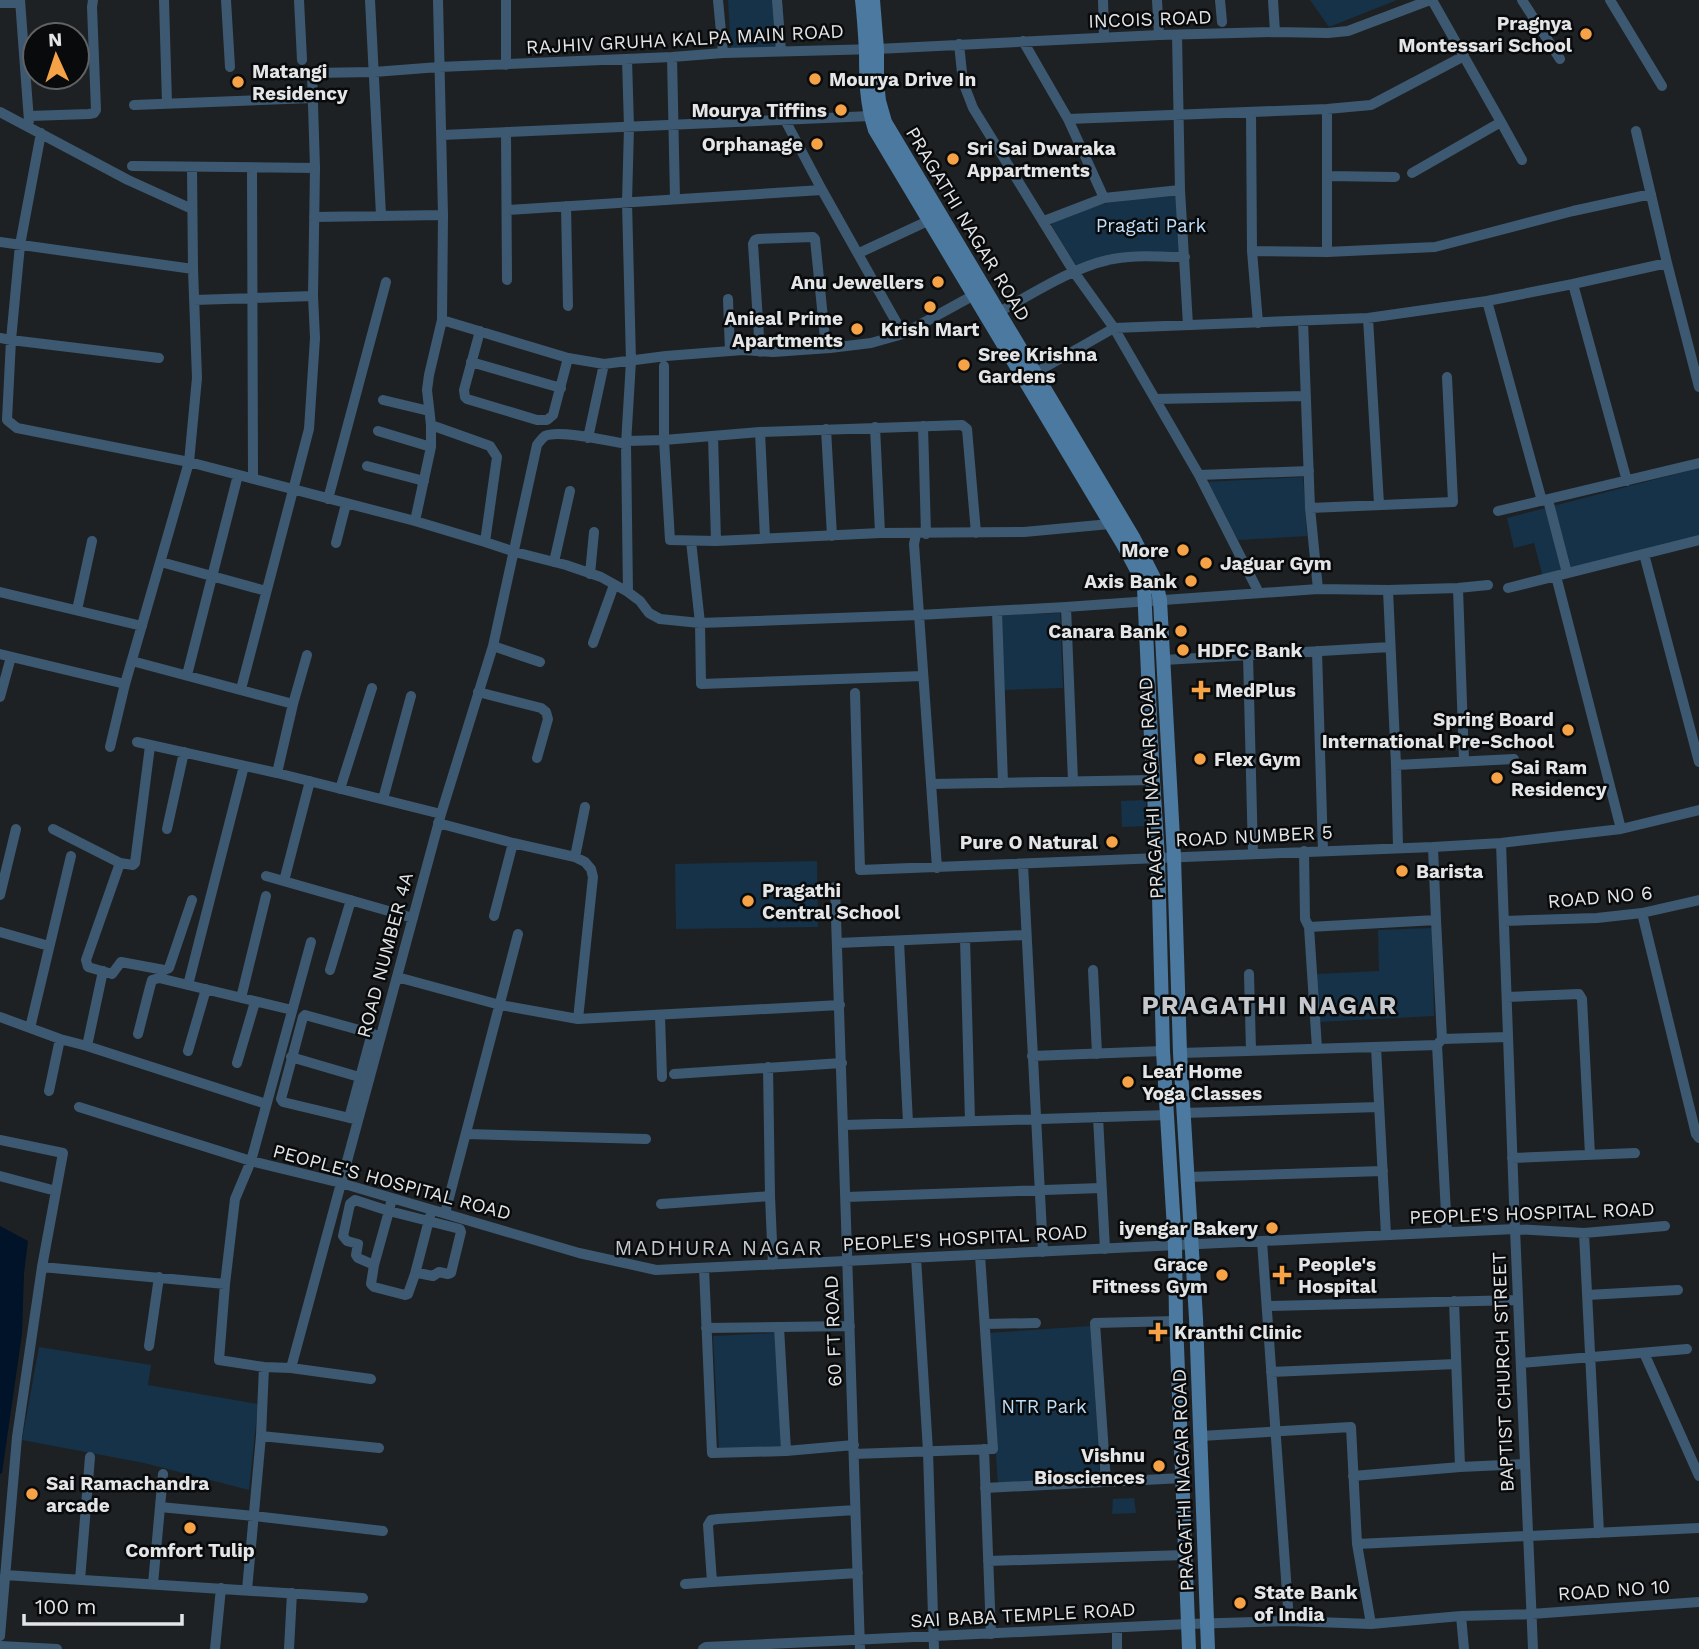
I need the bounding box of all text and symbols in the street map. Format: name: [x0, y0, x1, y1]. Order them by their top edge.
street label: INCOIS ROAD: [1088, 5, 1212, 33]
place label: Pragnya Montessari School: [1398, 12, 1573, 57]
street label: RAJHIV GRUHA KALPA MAIN ROAD: [525, 19, 845, 59]
north arrow: [21, 21, 91, 91]
marker: Pragnya Montessari School: [1578, 26, 1594, 42]
text: N: [47, 28, 63, 51]
place label: Matangi Residency: [252, 60, 348, 105]
place label: Mourya Drive In: [829, 68, 976, 91]
marker: Mourya Drive In: [807, 71, 823, 87]
marker: Matangi Residency: [230, 74, 246, 90]
place label: Mourya Tiffins: [691, 99, 827, 122]
marker: Mourya Tiffins: [833, 102, 849, 118]
street label: PRAGATHI NAGAR ROAD: [901, 123, 1035, 325]
place label: Orphanage: [702, 133, 803, 156]
marker: Orphanage: [809, 136, 825, 152]
place label: Sri Sai Dwaraka Appartments: [967, 137, 1116, 182]
marker: Sri Sai Dwaraka Appartments: [945, 151, 961, 167]
park label: Pragati Park: [1096, 214, 1207, 237]
place label: Anu Jewellers: [791, 271, 924, 294]
marker: Anu Jewellers: [930, 274, 946, 290]
marker: Krish Mart: [922, 299, 938, 315]
place label: Anieal Prime Apartments: [724, 307, 843, 352]
place label: Krish Mart: [881, 318, 980, 341]
marker: Anieal Prime Apartments: [849, 321, 865, 337]
place label: Sree Krishna Gardens: [978, 343, 1097, 388]
marker: Sree Krishna Gardens: [956, 357, 972, 373]
place label: More: [1121, 539, 1169, 562]
marker: More: [1175, 542, 1191, 558]
place label: Jaguar Gym: [1220, 552, 1332, 575]
marker: Jaguar Gym: [1198, 555, 1214, 571]
place label: Axis Bank: [1084, 570, 1177, 593]
marker: Axis Bank: [1183, 573, 1199, 589]
place label: Canara Bank: [1048, 620, 1167, 643]
marker: Canara Bank: [1173, 623, 1189, 639]
place label: HDFC Bank: [1197, 639, 1302, 662]
marker: HDFC Bank: [1175, 642, 1191, 658]
street label: PRAGATHI NAGAR ROAD: [1134, 676, 1168, 900]
place label: MedPlus: [1215, 679, 1296, 702]
marker: MedPlus: [1193, 682, 1209, 698]
place label: Spring Board International Pre-School: [1322, 708, 1555, 753]
marker: Spring Board International Pre-School: [1560, 722, 1576, 738]
place label: Flex Gym: [1214, 748, 1301, 771]
marker: Flex Gym: [1192, 751, 1208, 767]
place label: Sai Ram Residency: [1511, 756, 1607, 801]
marker: Sai Ram Residency: [1489, 770, 1505, 786]
street label: ROAD NUMBER 5: [1175, 820, 1333, 852]
place label: Pure O Natural: [960, 831, 1099, 854]
marker: Pure O Natural: [1104, 834, 1120, 850]
place label: Barista: [1416, 860, 1483, 883]
marker: Barista: [1394, 863, 1410, 879]
street label: ROAD NUMBER 4A: [352, 869, 418, 1040]
place label: Pragathi Central School: [762, 879, 901, 924]
street label: ROAD NO 6: [1547, 881, 1653, 913]
marker: Pragathi Central School: [740, 893, 756, 909]
district label: PRAGATHI NAGAR: [1141, 990, 1399, 1020]
place label: Leaf Home Yoga Classes: [1142, 1060, 1262, 1105]
marker: Leaf Home Yoga Classes: [1120, 1074, 1136, 1090]
street label: PEOPLE'S HOSPITAL ROAD: [270, 1139, 514, 1225]
street label: PEOPLE'S HOSPITAL ROAD: [1409, 1197, 1655, 1229]
place label: iyengar Bakery: [1119, 1217, 1258, 1240]
street label: PEOPLE'S HOSPITAL ROAD: [842, 1220, 1088, 1256]
marker: iyengar Bakery: [1264, 1220, 1280, 1236]
district label: MADHURA NAGAR: [614, 1235, 824, 1260]
street label: BAPTIST CHURCH STREET: [1487, 1251, 1519, 1493]
place label: Grace Fitness Gym: [1092, 1253, 1208, 1298]
place label: People's Hospital: [1298, 1253, 1377, 1298]
marker: People's Hospital: [1272, 1265, 1292, 1285]
marker: Grace Fitness Gym: [1214, 1267, 1230, 1283]
street label: 60 FT ROAD: [820, 1275, 846, 1387]
place label: Kranthi Clinic: [1174, 1321, 1302, 1344]
marker: Kranthi Clinic: [1148, 1322, 1168, 1342]
street label: PRAGATHI NAGAR ROAD: [1168, 1368, 1198, 1592]
park label: NTR Park: [1001, 1395, 1087, 1418]
place label: Vishnu Biosciences: [1034, 1444, 1145, 1489]
marker: Vishnu Biosciences: [1151, 1458, 1167, 1474]
place label: Sai Ramachandra arcade: [46, 1472, 209, 1517]
marker: Sai Ramachandra arcade: [24, 1486, 40, 1502]
marker: Comfort Tulip: [182, 1520, 198, 1536]
place label: Comfort Tulip: [125, 1539, 255, 1562]
street label: ROAD NO 10: [1557, 1575, 1671, 1605]
place label: State Bank of India: [1254, 1581, 1358, 1626]
scale bar: [24, 1582, 182, 1626]
text: 100 m: [35, 1594, 97, 1619]
marker: State Bank of India: [1232, 1595, 1248, 1611]
street label: SAI BABA TEMPLE ROAD: [910, 1598, 1136, 1632]

